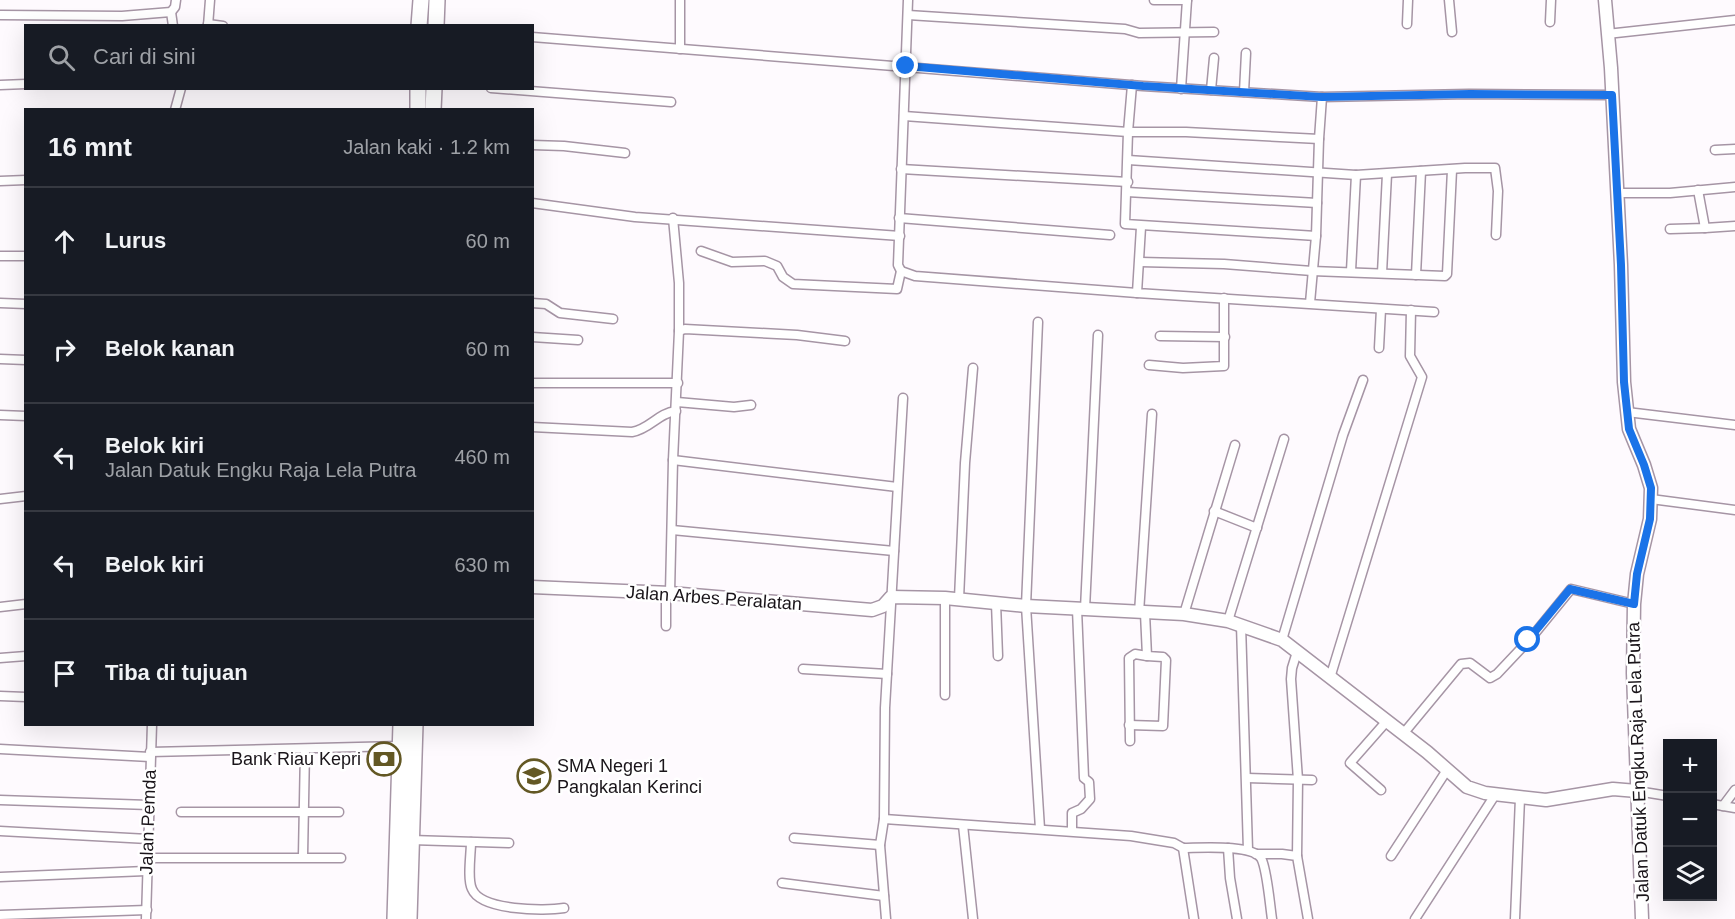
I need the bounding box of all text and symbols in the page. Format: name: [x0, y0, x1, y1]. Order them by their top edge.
search box: [24, 24, 534, 90]
icon: search: [45, 41, 78, 74]
text: Cari di sini: [93, 44, 196, 69]
route end: [892, 52, 918, 78]
text: 16 mnt: [48, 132, 132, 162]
text: Jalan kaki · 1.2 km: [343, 136, 510, 158]
icon: ahead: [48, 225, 81, 258]
text: Lurus: [105, 228, 166, 253]
text: 60 m: [466, 230, 510, 252]
icon: right: [48, 333, 81, 366]
text: Belok kanan: [105, 336, 235, 361]
text: 60 m: [466, 338, 510, 360]
text: Belok kiri: [105, 433, 204, 458]
icon: left: [48, 441, 81, 474]
text: 460 m: [454, 446, 510, 468]
text: Jalan Datuk Engku Raja Lela Putra: [105, 459, 416, 481]
icon: left: [48, 549, 81, 582]
text: Belok kiri: [105, 552, 204, 577]
text: 630 m: [454, 554, 510, 576]
street label: Jalan Arbes Peralatan: [625, 582, 803, 614]
street label: Jalan Datuk Engku Raja Lela Putra: [1623, 621, 1653, 902]
route start: [1514, 626, 1540, 652]
icon: arrive: [48, 657, 81, 690]
text: Tiba di tujuan: [105, 660, 248, 685]
map controls: [1663, 739, 1717, 901]
button: +: [1663, 739, 1717, 793]
bank icon: Bank Riau Kepri: [366, 741, 402, 777]
place label: Bank Riau Kepri: [231, 749, 361, 769]
place label: SMA Negeri 1 Pangkalan Kerinci: [557, 756, 702, 797]
school or university icon: SMA Negeri 1 Pangkalan Kerinci: [516, 758, 552, 794]
street label: Jalan Pemda: [136, 768, 160, 875]
button: −: [1663, 793, 1717, 847]
button: layers: [1663, 847, 1717, 901]

